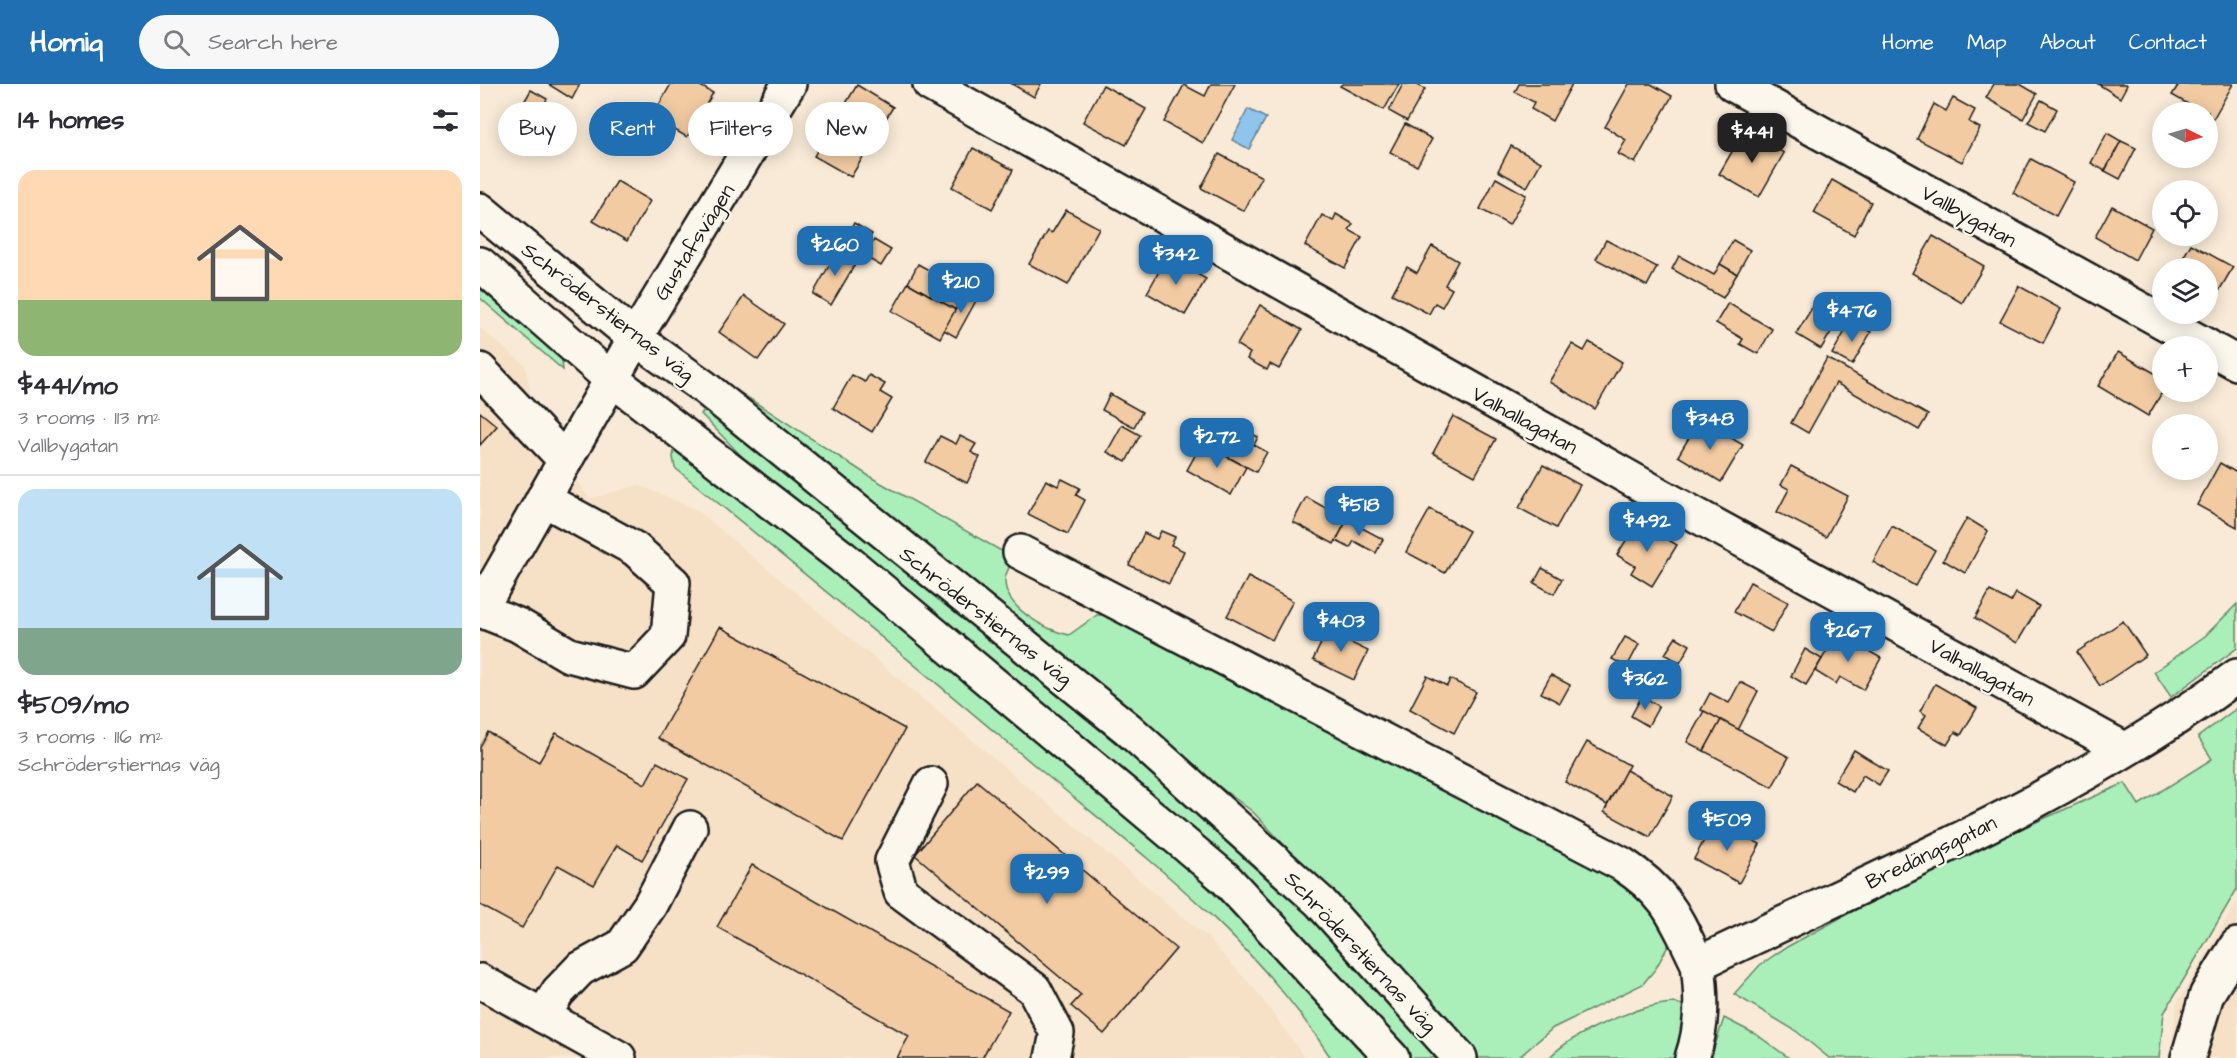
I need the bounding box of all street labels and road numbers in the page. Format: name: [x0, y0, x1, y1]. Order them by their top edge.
street label: Vallbygatan: [1915, 178, 2022, 256]
street label: Gustafsvägen: [647, 179, 743, 307]
street label: Schröderstiernas väg: [514, 236, 700, 391]
street label: Valhallagatan: [1466, 379, 1583, 463]
street label: Schröderstiernas väg: [892, 540, 1078, 695]
street label: Valhallagatan: [1923, 631, 2040, 715]
street label: Bredängsgatan: [1861, 808, 2002, 898]
street label: Schröderstiernas väg: [1276, 865, 1444, 1041]

